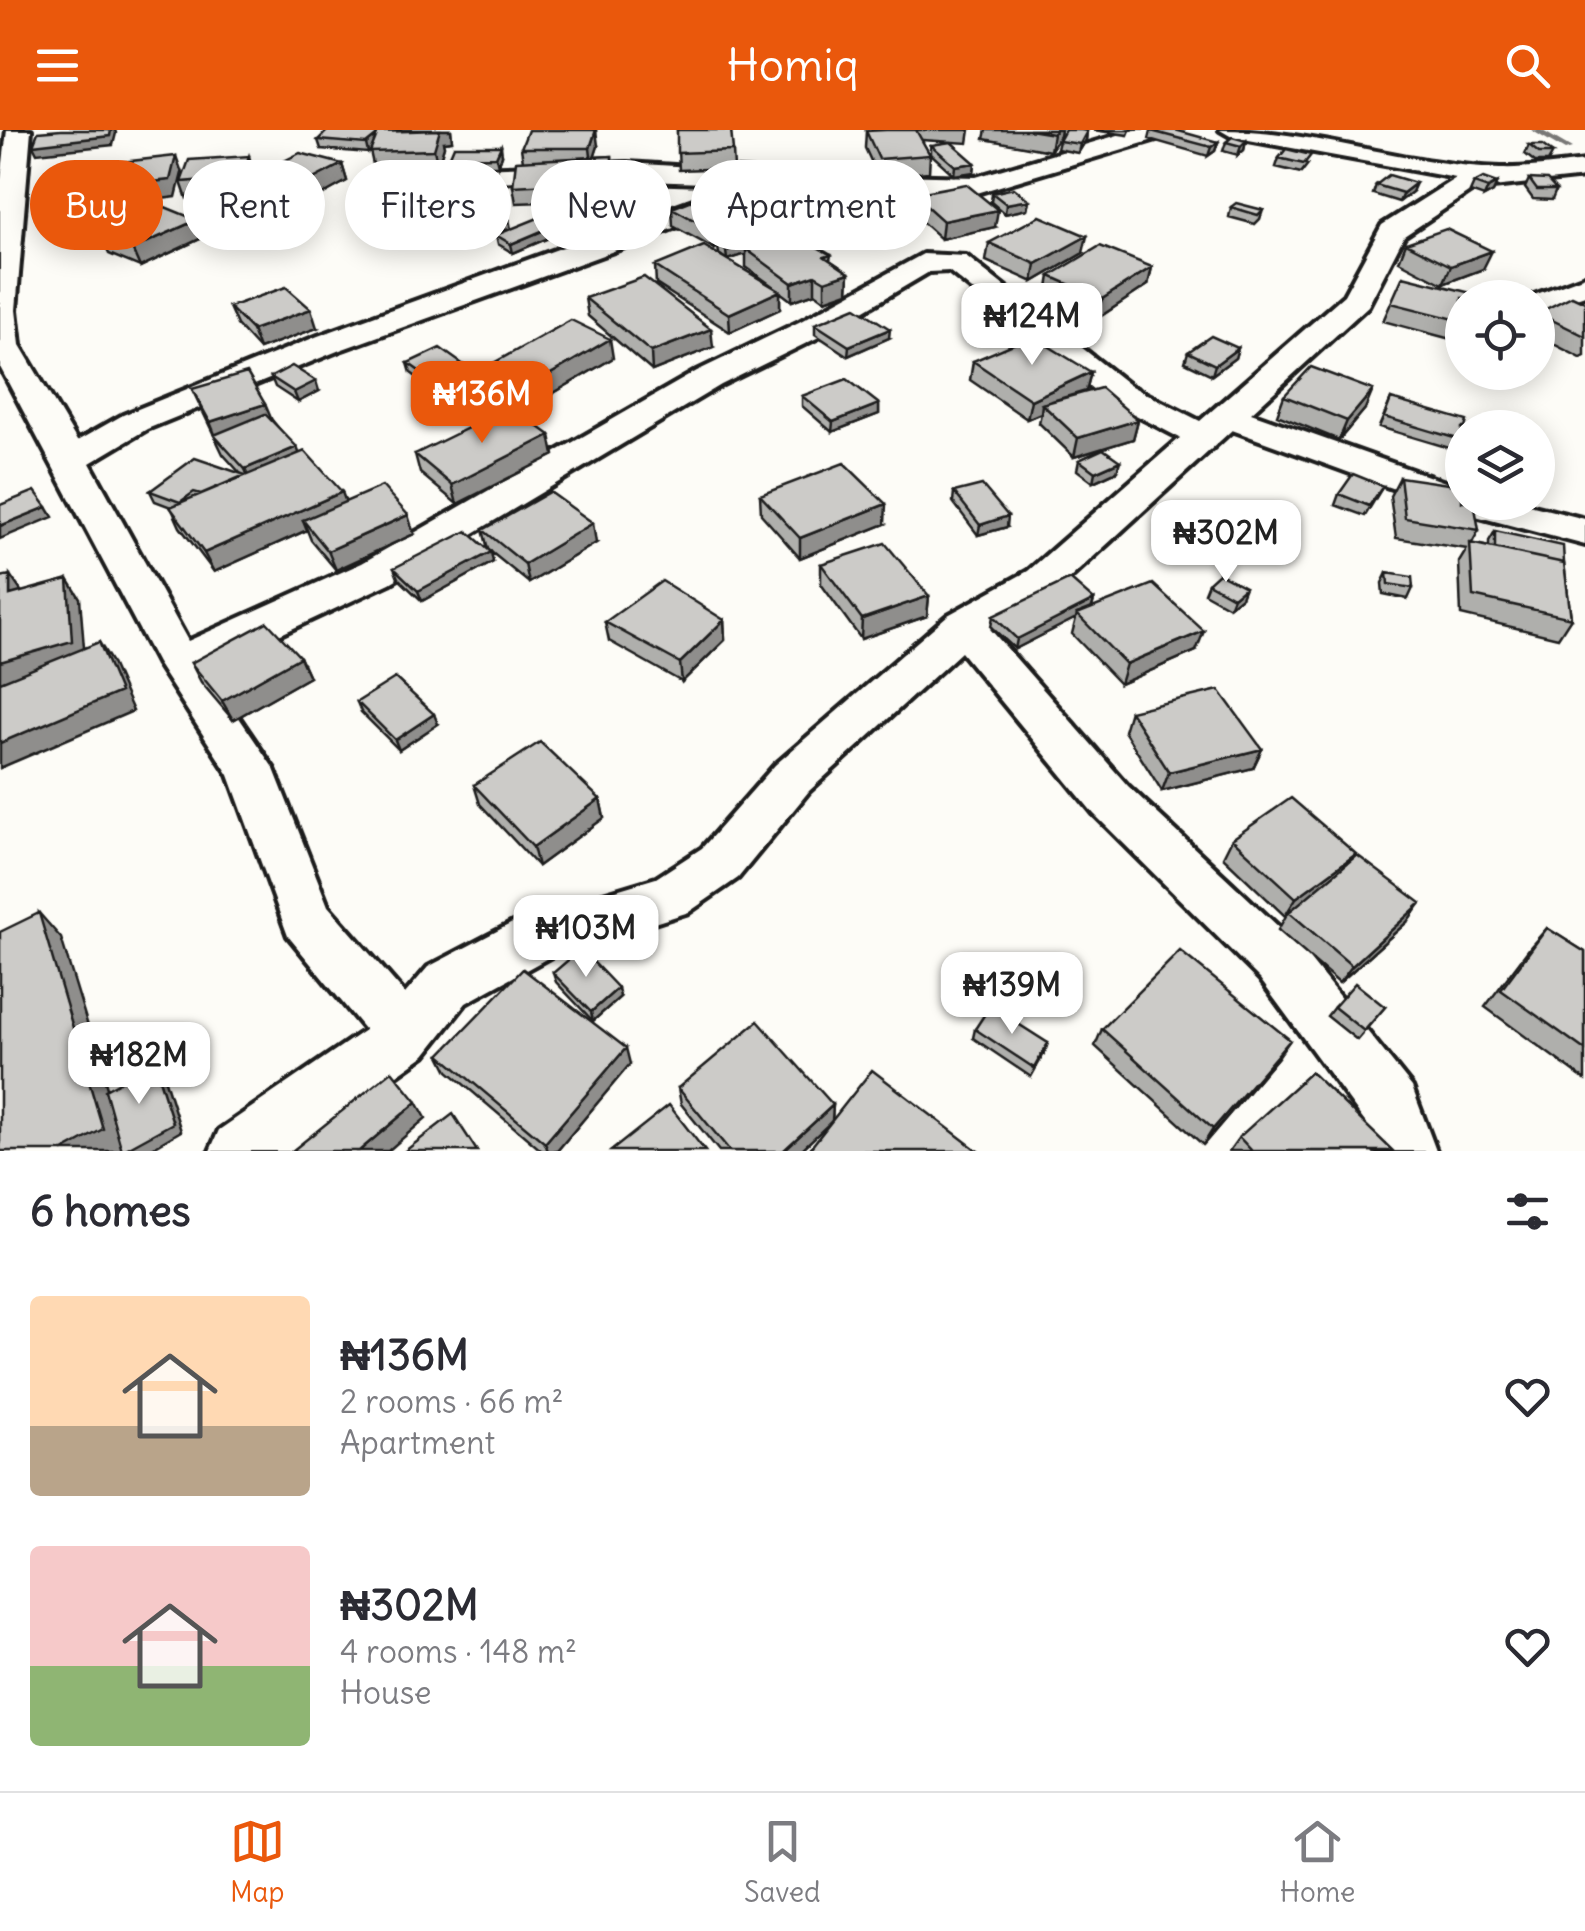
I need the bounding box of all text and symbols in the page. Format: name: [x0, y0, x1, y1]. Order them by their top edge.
text: Homiq: [726, 37, 859, 93]
icon: menu: [30, 38, 85, 93]
icon: search: [1500, 38, 1555, 93]
chip: Buy: [30, 160, 163, 250]
chip: Rent: [183, 160, 325, 250]
chip: Filters: [345, 160, 511, 250]
chip: New: [531, 160, 671, 250]
chip: Apartment: [691, 160, 931, 250]
map controls: [1445, 280, 1555, 520]
button: locate: [1445, 280, 1555, 390]
pin: ₦124M: [962, 283, 1102, 368]
text: ₦124M: [983, 295, 1081, 336]
pin: ₦136M: [412, 361, 552, 446]
text: ₦136M: [433, 373, 531, 414]
button: layers: [1445, 410, 1555, 520]
pin: ₦302M: [1156, 500, 1296, 585]
text: ₦302M: [1173, 512, 1279, 553]
pin: ₦103M: [516, 895, 656, 980]
text: ₦103M: [535, 907, 637, 948]
pin: ₦139M: [942, 952, 1082, 1037]
text: ₦139M: [963, 964, 1061, 1005]
pin: ₦182M: [69, 1022, 209, 1107]
text: ₦182M: [90, 1034, 188, 1075]
icon: filters: [1500, 1184, 1555, 1239]
text: 6 homes: [30, 1185, 191, 1237]
text: ₦136M: [340, 1329, 469, 1381]
icon: home: [110, 1336, 230, 1456]
icon: heart: [1500, 1369, 1555, 1424]
text: 2 rooms · 66 m²: [340, 1381, 563, 1422]
text: Apartment: [340, 1422, 495, 1463]
text: ₦302M: [340, 1579, 479, 1631]
icon: home: [110, 1586, 230, 1706]
icon: heart: [1500, 1619, 1555, 1674]
text: 4 rooms · 148 m²: [340, 1631, 577, 1672]
text: House: [340, 1672, 431, 1713]
tab: Map: [230, 1814, 285, 1910]
tab: Saved: [744, 1814, 821, 1910]
tab: Home: [1280, 1814, 1355, 1910]

